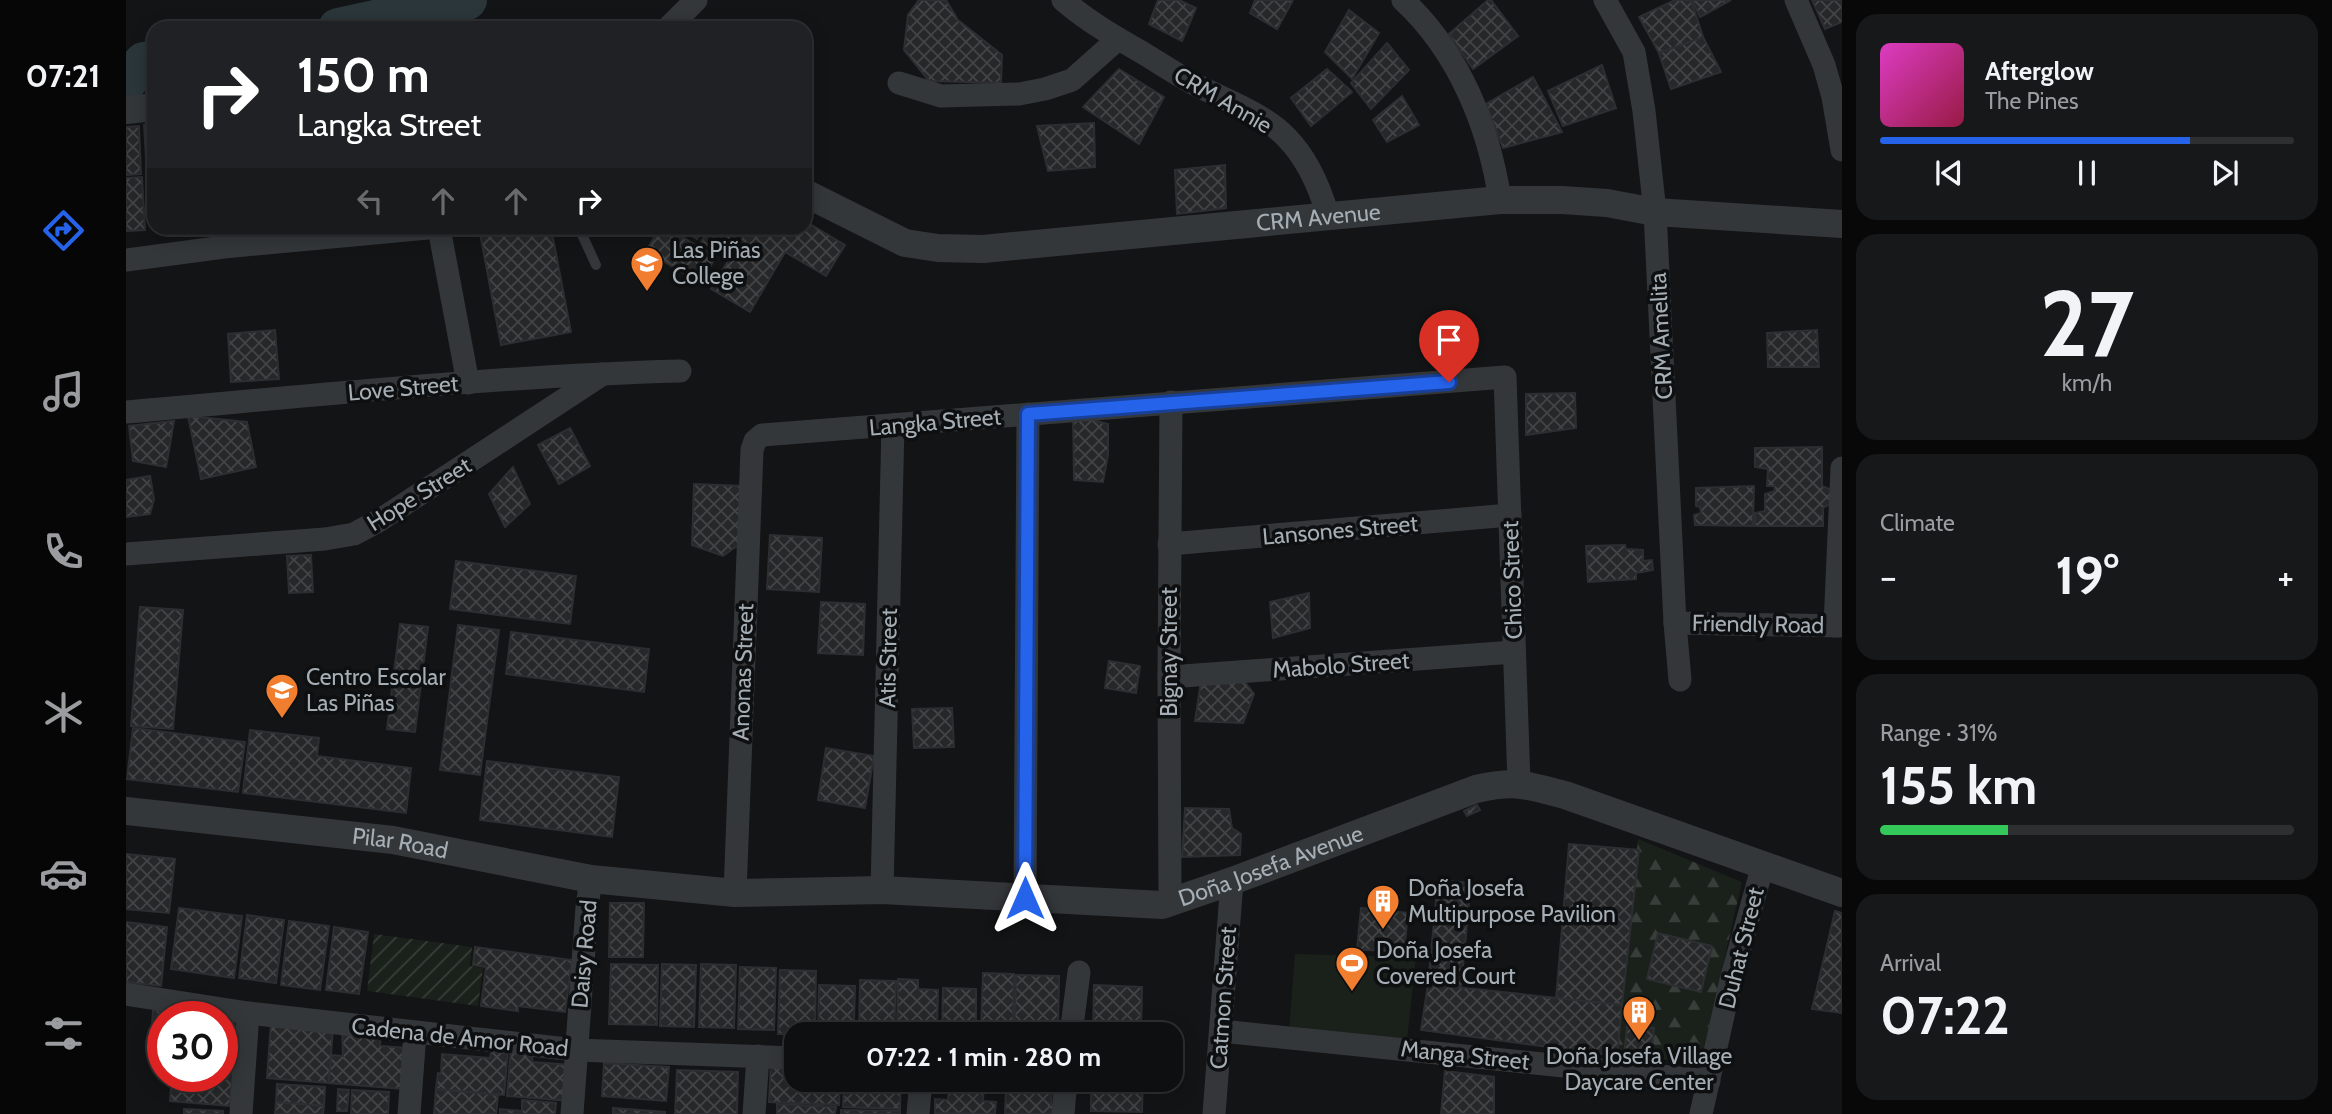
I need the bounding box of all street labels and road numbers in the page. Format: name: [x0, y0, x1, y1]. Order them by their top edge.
street label: CRM Annie: [1169, 61, 1277, 139]
street label: CRM Avenue: [1255, 197, 1382, 237]
street label: CRM Amelita: [1644, 272, 1678, 400]
street label: Love Street: [347, 369, 460, 407]
street label: Langka Street: [868, 402, 1002, 442]
street label: Hope Street: [362, 451, 476, 537]
street label: Lansones Street: [1261, 509, 1419, 551]
street label: Chico Street: [1496, 520, 1528, 640]
street label: Bignay Street: [1155, 587, 1183, 717]
street label: Anonas Street: [727, 603, 759, 741]
street label: Atis Street: [873, 608, 903, 708]
street label: Friendly Road: [1692, 609, 1824, 639]
street label: Mabolo Street: [1272, 646, 1411, 684]
street label: Doña Josefa Avenue: [1175, 819, 1367, 912]
street label: Pilar Road: [351, 822, 450, 865]
street label: Duhat Street: [1712, 884, 1770, 1012]
street label: Daisy Road: [565, 899, 603, 1009]
street label: Catmon Street: [1204, 926, 1242, 1070]
street label: Cadena de Amor Road: [350, 1012, 570, 1062]
street label: Manga Street: [1399, 1034, 1531, 1076]

